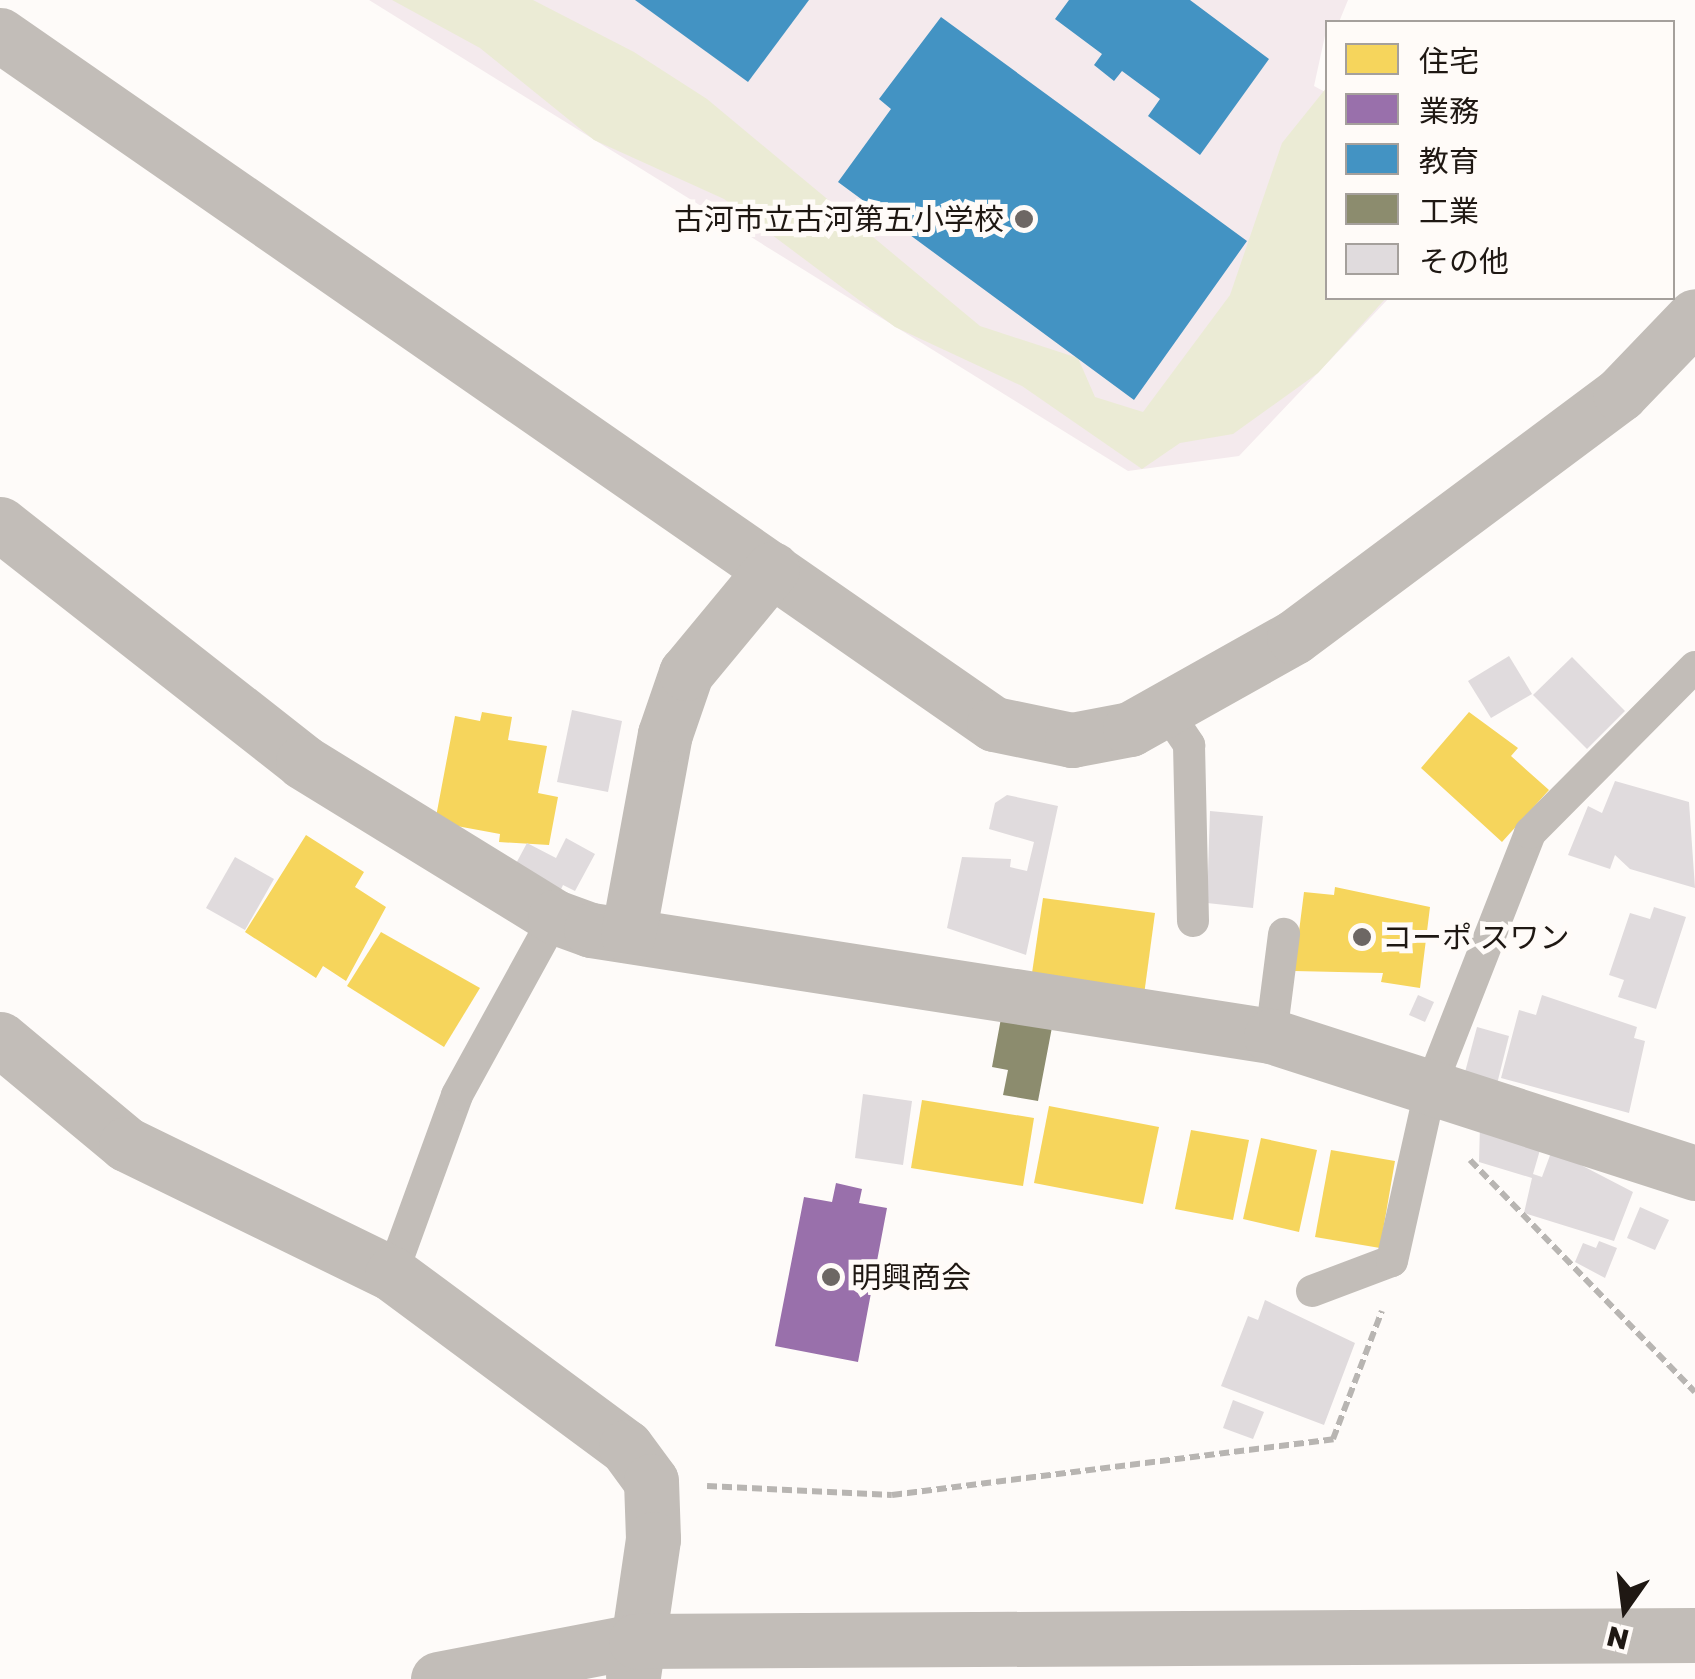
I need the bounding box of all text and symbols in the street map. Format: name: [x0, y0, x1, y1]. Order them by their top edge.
legend: [1325, 20, 1675, 300]
text: 住宅: [1419, 43, 1479, 79]
text: 業務: [1419, 93, 1479, 129]
text: 教育: [1419, 143, 1479, 179]
text: 工業: [1419, 193, 1479, 229]
place label: 古河市立古河第五小学校: [674, 201, 1004, 237]
marker: 古河市立古河第五小学校: [1013, 208, 1035, 230]
text: その他: [1419, 243, 1509, 279]
place label: コーポ スワン: [1382, 919, 1569, 955]
marker: コーポ スワン: [1351, 926, 1373, 948]
place label: 明興商会: [851, 1259, 971, 1295]
marker: 明興商会: [820, 1266, 842, 1288]
north arrow: [1575, 1559, 1675, 1659]
text: N: [1603, 1620, 1632, 1657]

